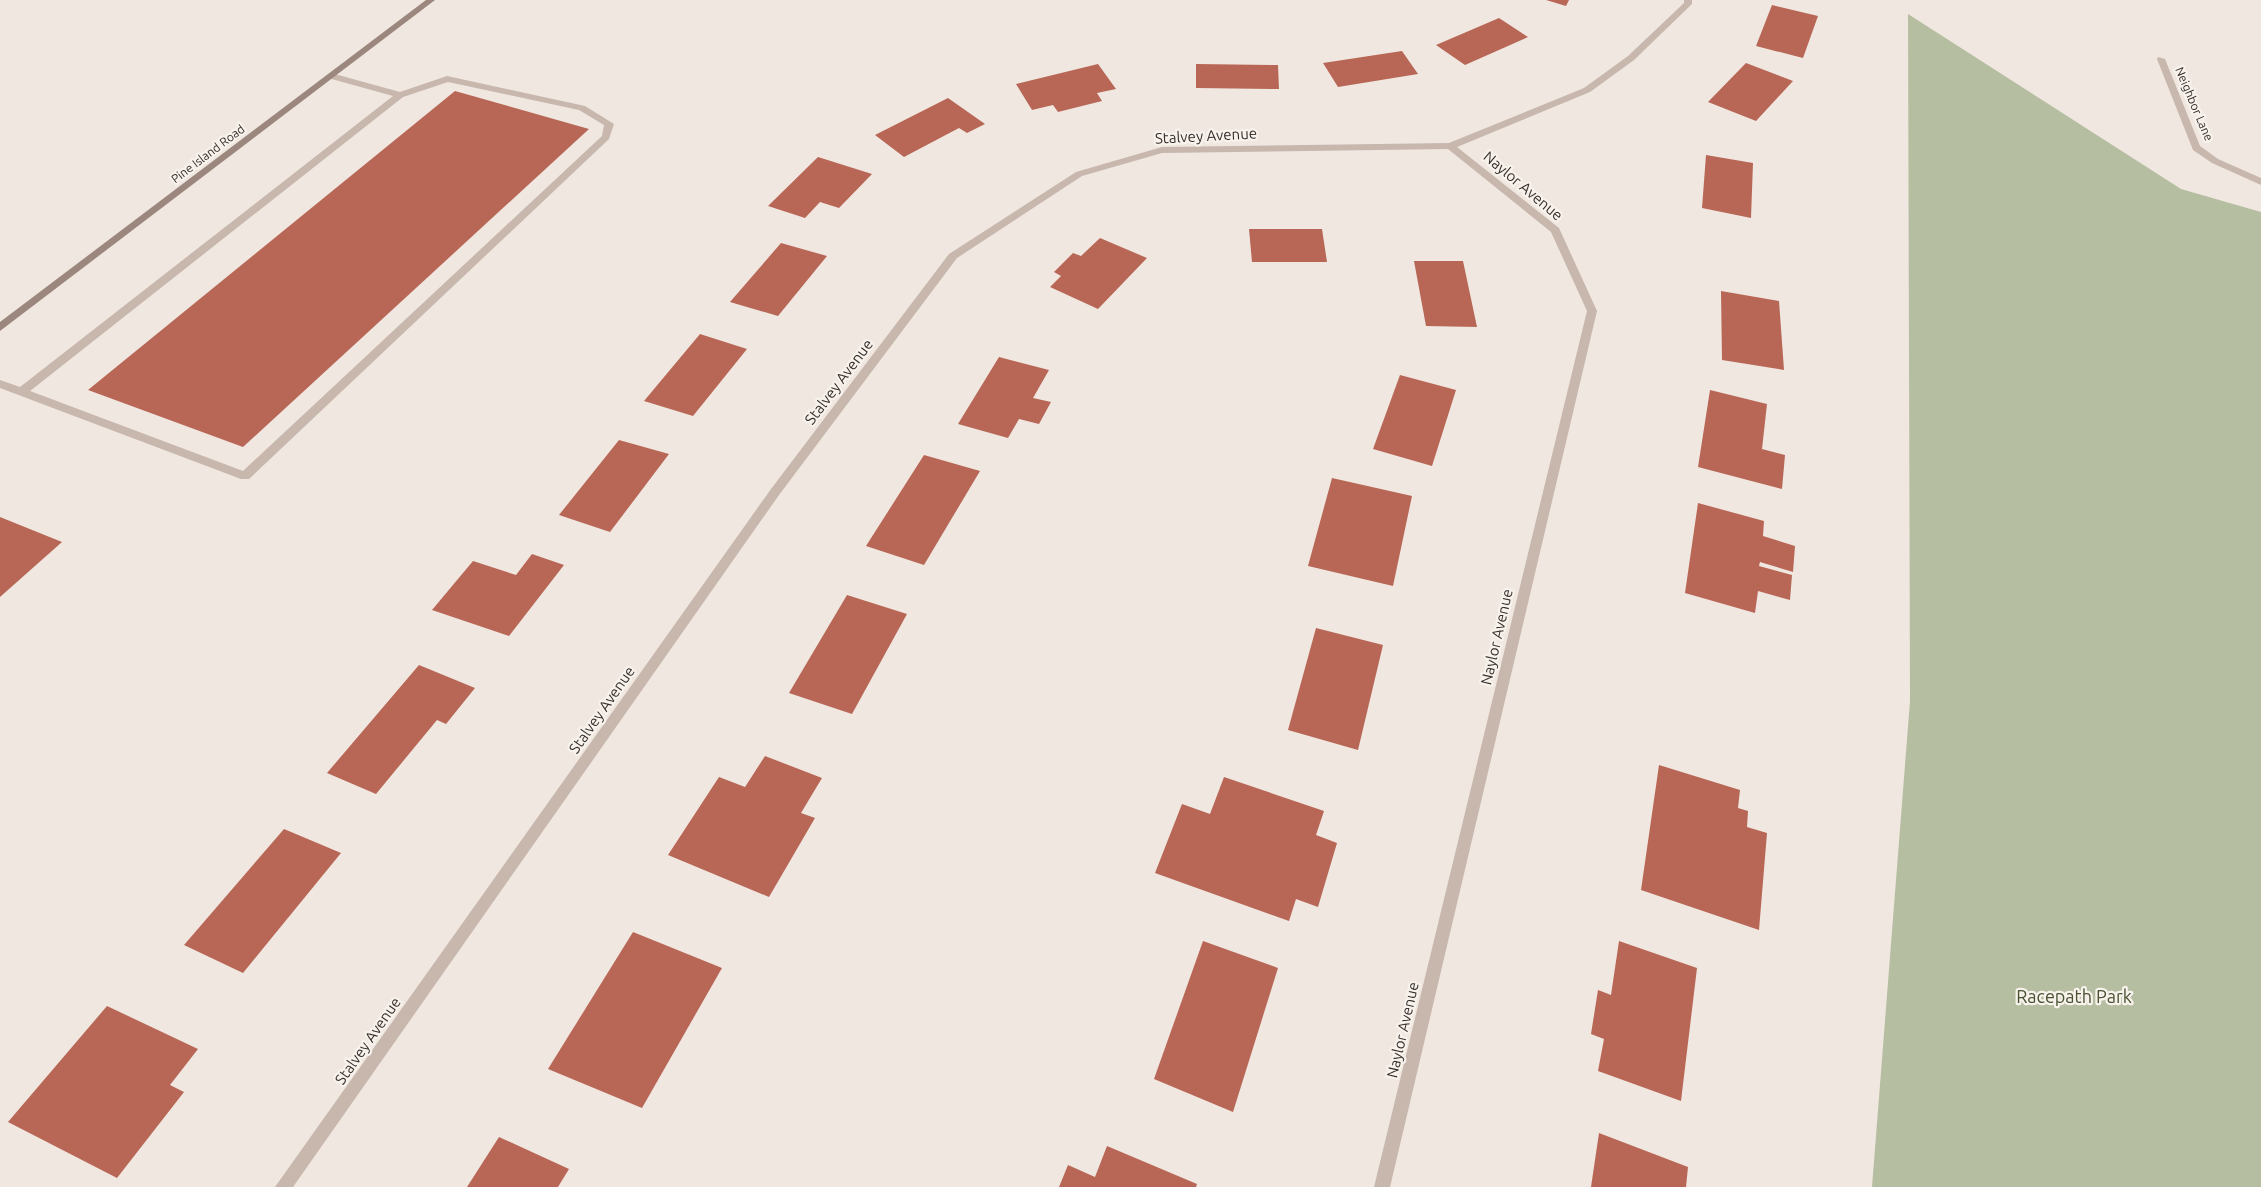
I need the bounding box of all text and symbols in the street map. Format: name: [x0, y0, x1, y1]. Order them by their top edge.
street label: Neighbor Lane: [2173, 65, 2216, 143]
street label: Pine Island Road: [169, 122, 247, 185]
street label: Stalvey Avenue: [1155, 124, 1257, 147]
street label: Naylor Avenue: [1480, 148, 1566, 224]
street label: Stalvey Avenue: [801, 336, 876, 428]
street label: Naylor Avenue: [1477, 587, 1516, 687]
street label: Stalvey Avenue: [565, 663, 638, 756]
street label: Naylor Avenue: [1383, 980, 1422, 1080]
park label: Racepath Park: [2016, 986, 2132, 1006]
street label: Stalvey Avenue: [331, 994, 404, 1087]

